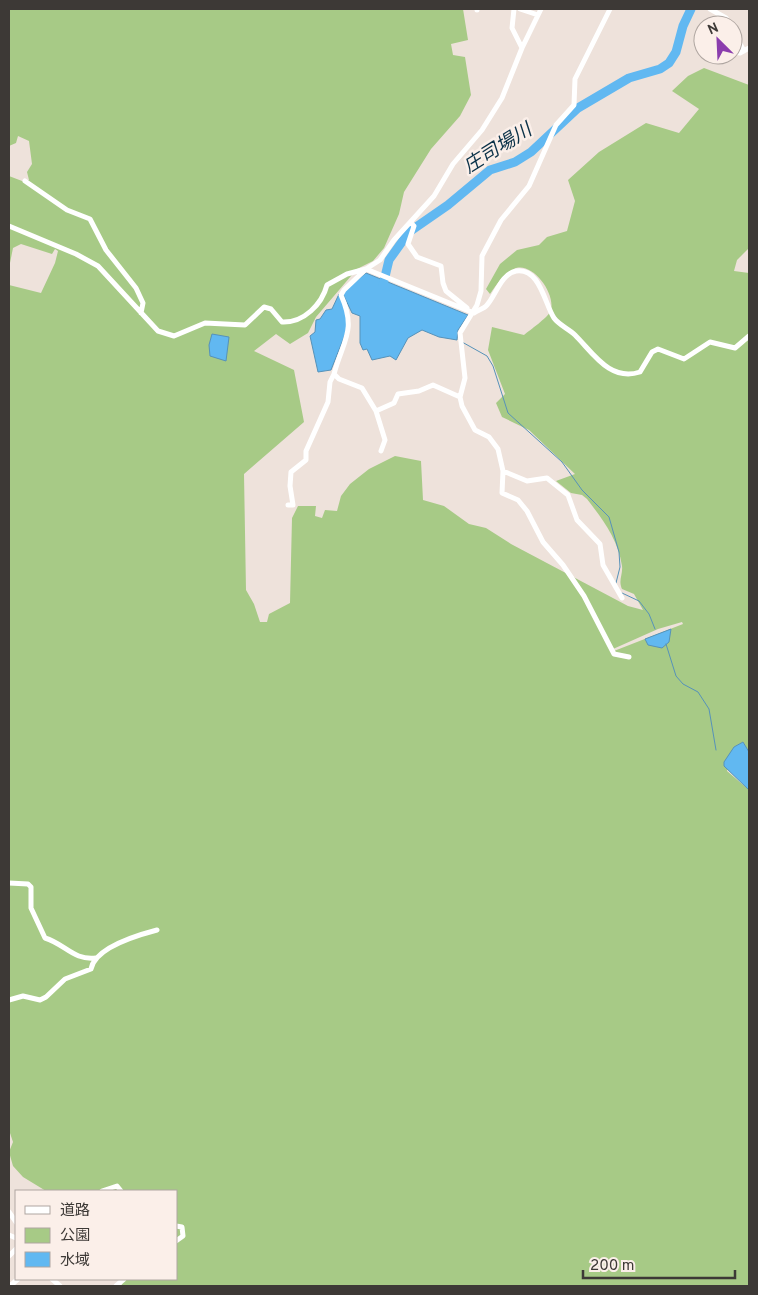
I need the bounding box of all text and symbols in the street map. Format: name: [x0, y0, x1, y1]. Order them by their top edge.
north arrow: [693, 15, 743, 65]
text: N: [705, 20, 721, 39]
water label: 庄司場川: [459, 118, 538, 179]
legend: [15, 1190, 178, 1280]
text: 道路: [60, 1202, 90, 1221]
text: 公園: [60, 1227, 90, 1246]
scale bar: [583, 1248, 736, 1280]
text: 水域: [60, 1252, 90, 1271]
text: 200 m: [590, 1257, 635, 1276]

